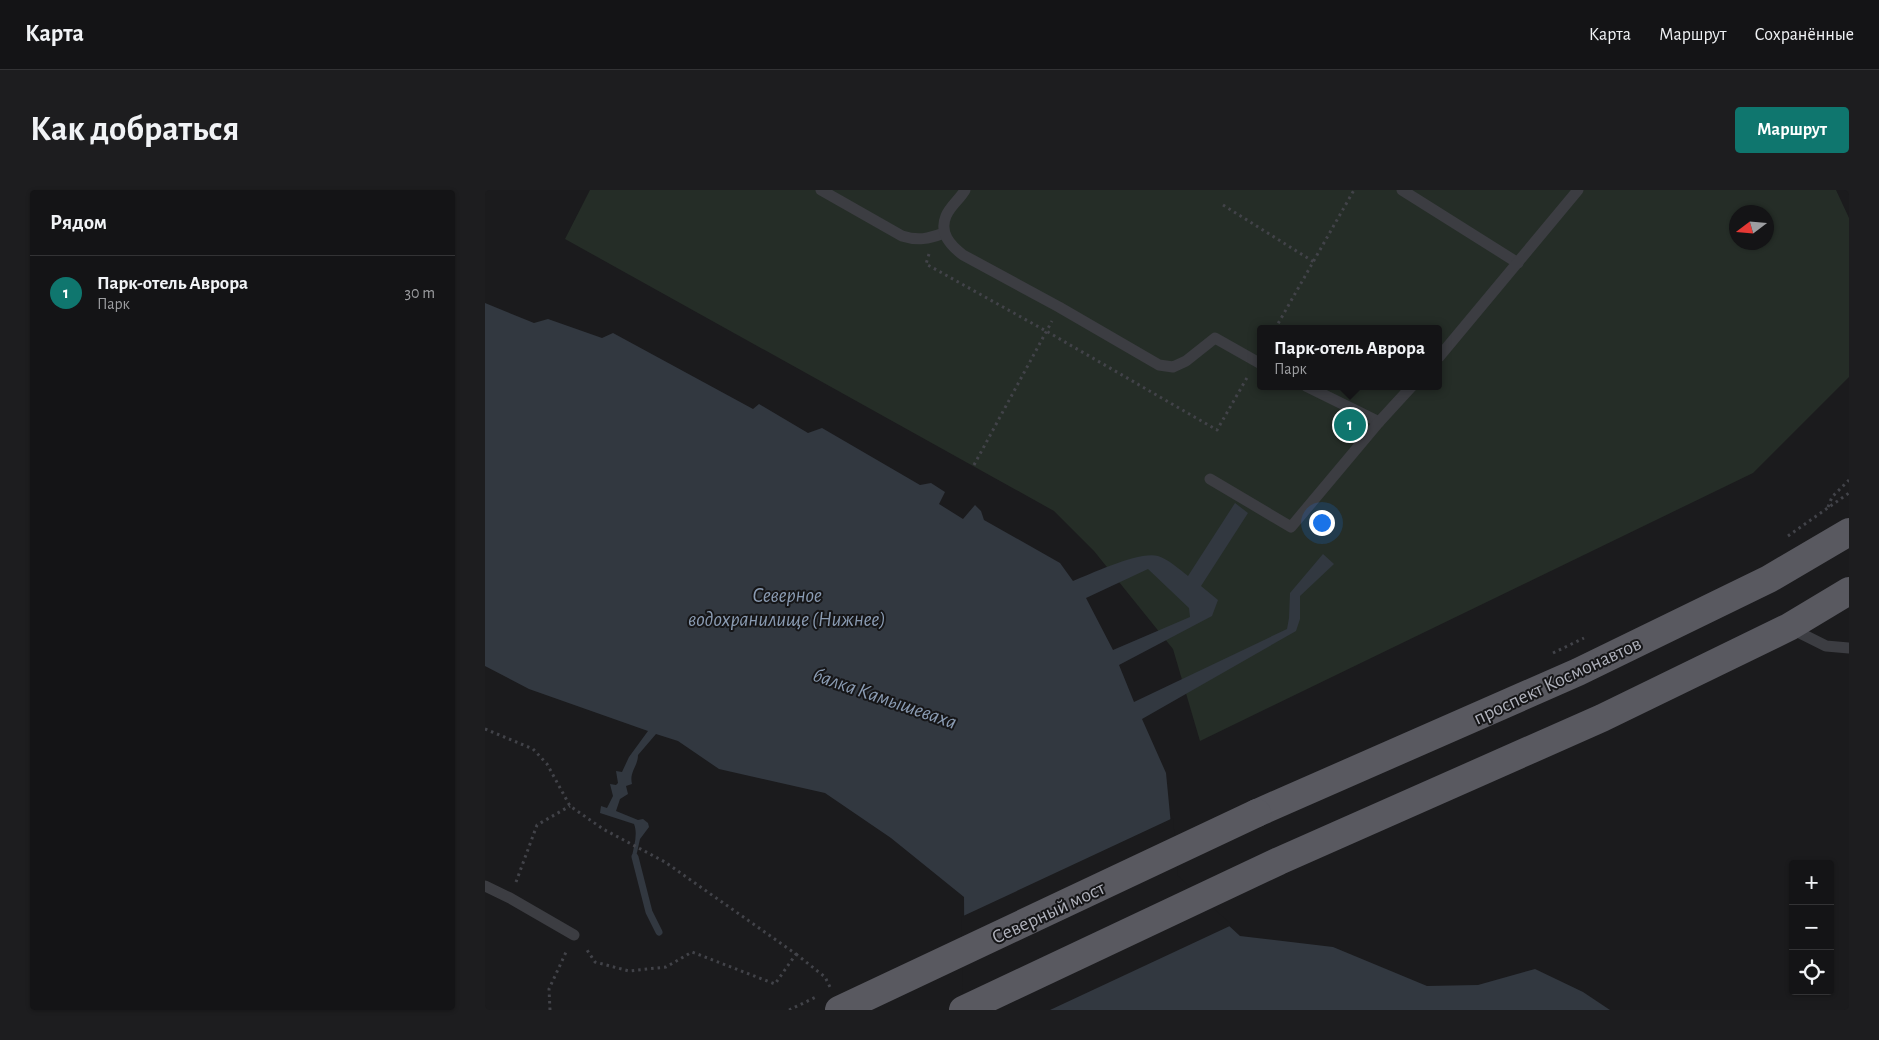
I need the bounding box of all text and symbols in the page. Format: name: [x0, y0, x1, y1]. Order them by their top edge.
text: Карта: [25, 22, 84, 46]
text: Карта: [1589, 26, 1631, 44]
text: Маршрут: [1659, 26, 1727, 44]
text: Сохранённые: [1755, 26, 1854, 44]
button: Маршрут: [1735, 107, 1849, 153]
text: Как добраться: [30, 112, 239, 147]
north arrow: [1729, 205, 1774, 250]
text: Рядом: [50, 212, 107, 233]
text: Парк-отель Аврора: [97, 274, 248, 293]
text: 1: [63, 285, 69, 301]
text: 30 m: [405, 285, 435, 301]
text: Парк: [97, 296, 130, 312]
popup: [1257, 325, 1442, 390]
text: Парк-отель Аврора: [1274, 339, 1425, 358]
text: Парк: [1274, 361, 1307, 377]
pin: 1: [1334, 406, 1366, 444]
your location: [1309, 510, 1335, 536]
water label: Северное водохранилище (Нижнее): [688, 585, 886, 631]
street label: проспект Космонавтов: [1470, 633, 1644, 729]
water label: балка Камышеваха: [810, 664, 959, 733]
map controls: [1789, 860, 1834, 995]
button: +: [1789, 860, 1834, 905]
street label: Северный мост: [989, 878, 1109, 948]
button: −: [1789, 905, 1834, 950]
button: locate: [1789, 950, 1834, 995]

